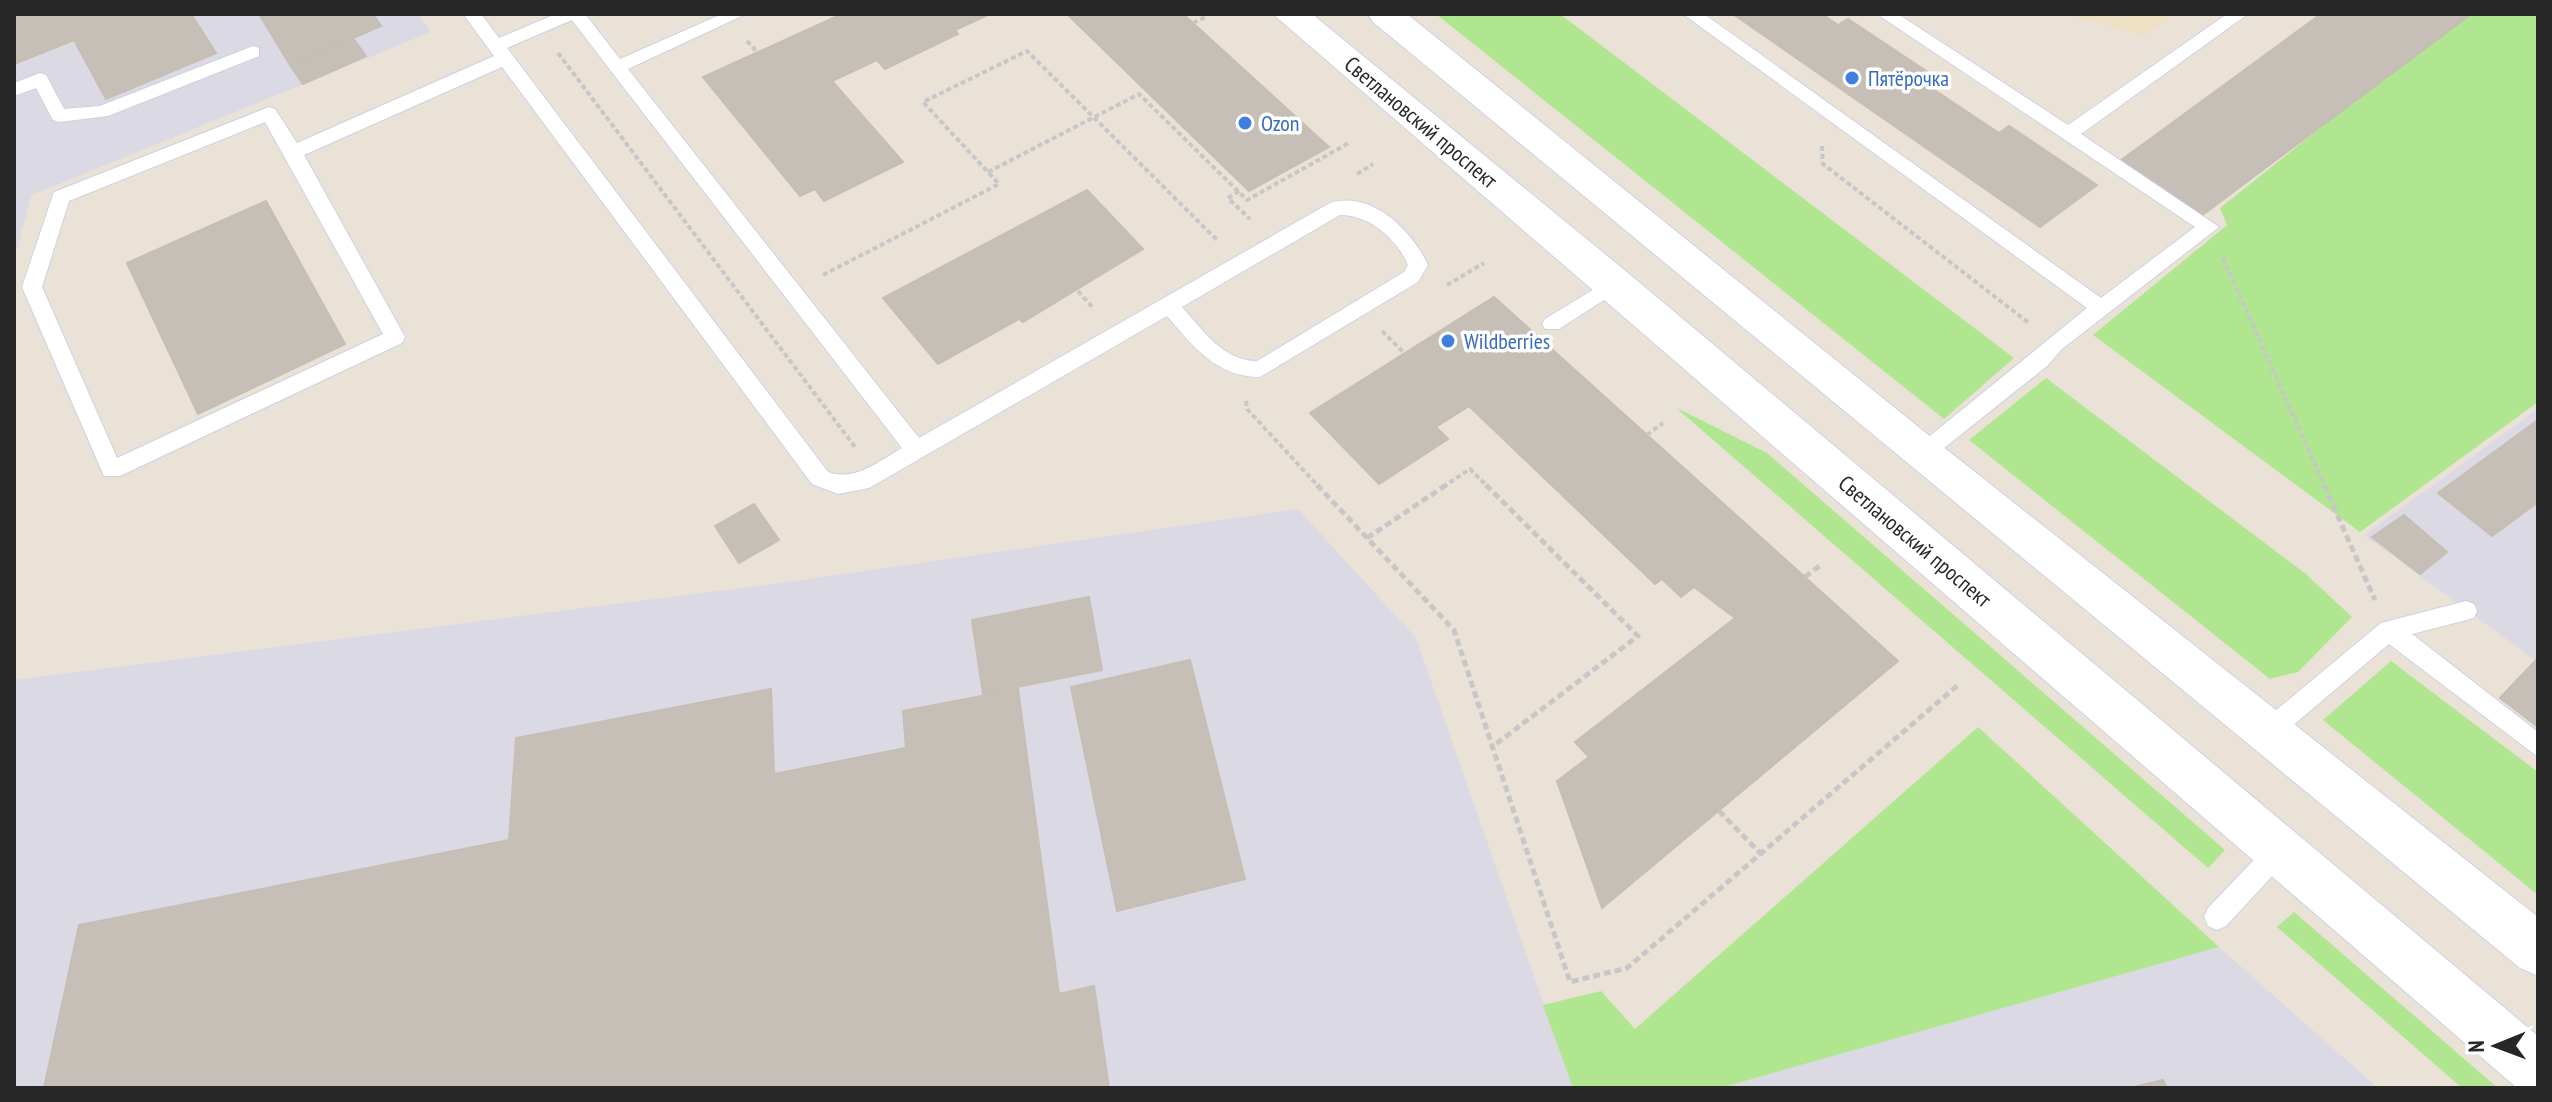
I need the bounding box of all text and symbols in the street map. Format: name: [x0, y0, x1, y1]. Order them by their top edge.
street label: Светлановский проспект: [1339, 50, 1504, 195]
place label: Пятёрочка: [1868, 64, 1949, 92]
marker: Пятёрочка: [1843, 69, 1861, 87]
place label: Ozon: [1261, 109, 1300, 137]
marker: Ozon: [1236, 114, 1254, 132]
place label: Wildberries: [1464, 327, 1550, 355]
marker: Wildberries: [1439, 332, 1457, 350]
street label: Светлановский проспект: [1833, 469, 1998, 614]
north arrow: [2456, 1006, 2536, 1086]
text: N: [2462, 1040, 2490, 1053]

